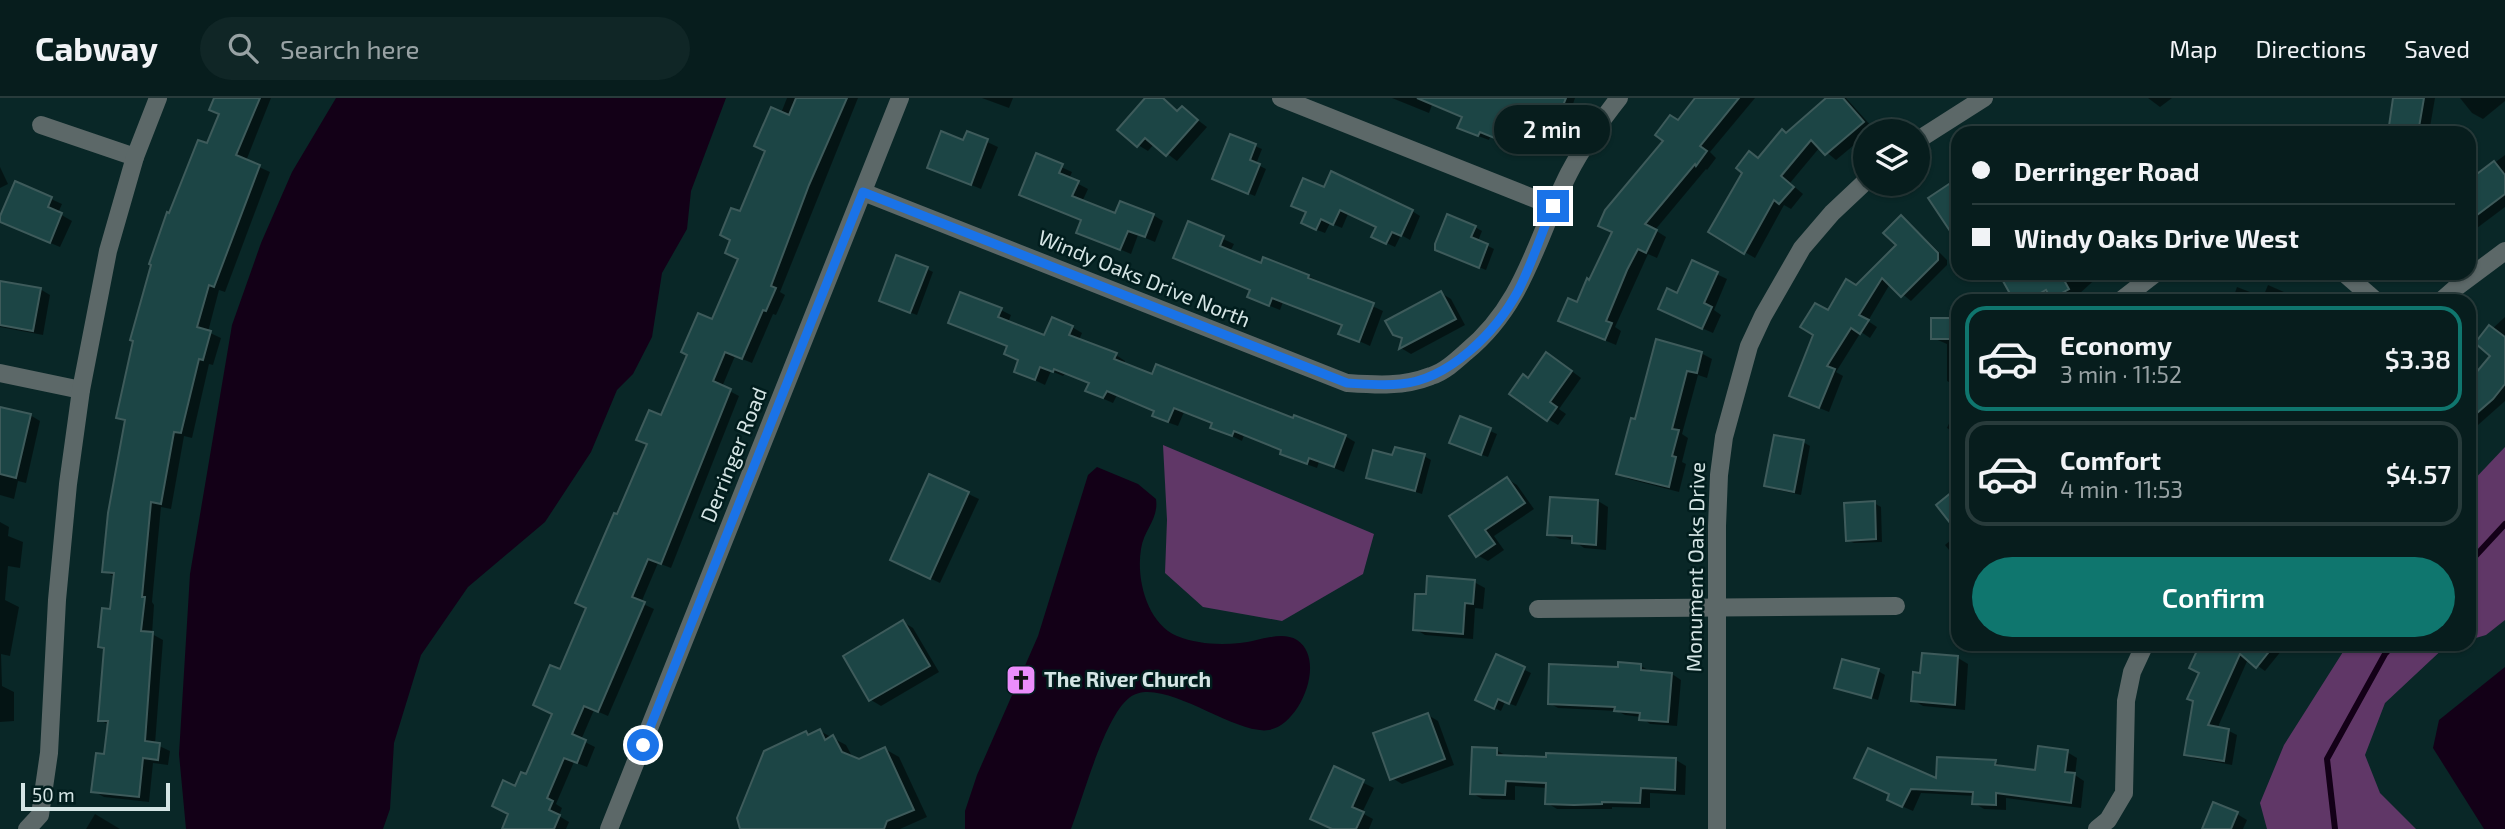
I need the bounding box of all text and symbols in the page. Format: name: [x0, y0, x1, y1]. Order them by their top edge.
search box: [200, 17, 690, 80]
text: Cabway: [35, 28, 158, 68]
icon: search: [224, 29, 262, 67]
text: Search here: [280, 33, 420, 64]
text: Map: [2169, 34, 2217, 63]
text: Directions: [2255, 34, 2366, 63]
text: Saved: [2404, 34, 2470, 63]
callout: 2 min: [1495, 105, 1611, 154]
text: 2 min: [1523, 115, 1581, 143]
map controls: [1853, 119, 1930, 196]
button: layers: [1853, 119, 1930, 196]
text: Derringer Road: [2014, 155, 2200, 186]
route end: [1537, 190, 1569, 222]
text: Windy Oaks Drive West: [2014, 222, 2299, 253]
street label: Windy Oaks Drive North: [1035, 224, 1254, 332]
icon: car: [1976, 327, 2039, 390]
text: Economy: [2060, 329, 2172, 360]
text: $3.38: [2385, 343, 2451, 374]
text: 3 min · 11:52: [2060, 360, 2182, 388]
street label: Derringer Road: [694, 383, 771, 526]
icon: car: [1976, 442, 2039, 505]
text: Comfort: [2060, 444, 2161, 475]
text: $4.57: [2386, 458, 2451, 489]
street label: Monument Oaks Drive: [1680, 462, 1709, 672]
text: 4 min · 11:53: [2060, 475, 2183, 503]
button: Confirm: [1972, 557, 2455, 637]
church icon: The River Church: [1004, 663, 1038, 697]
place label: The River Church: [1044, 666, 1211, 691]
route start: [627, 729, 659, 761]
scale bar: [21, 780, 170, 812]
text: 50 m: [32, 783, 75, 806]

